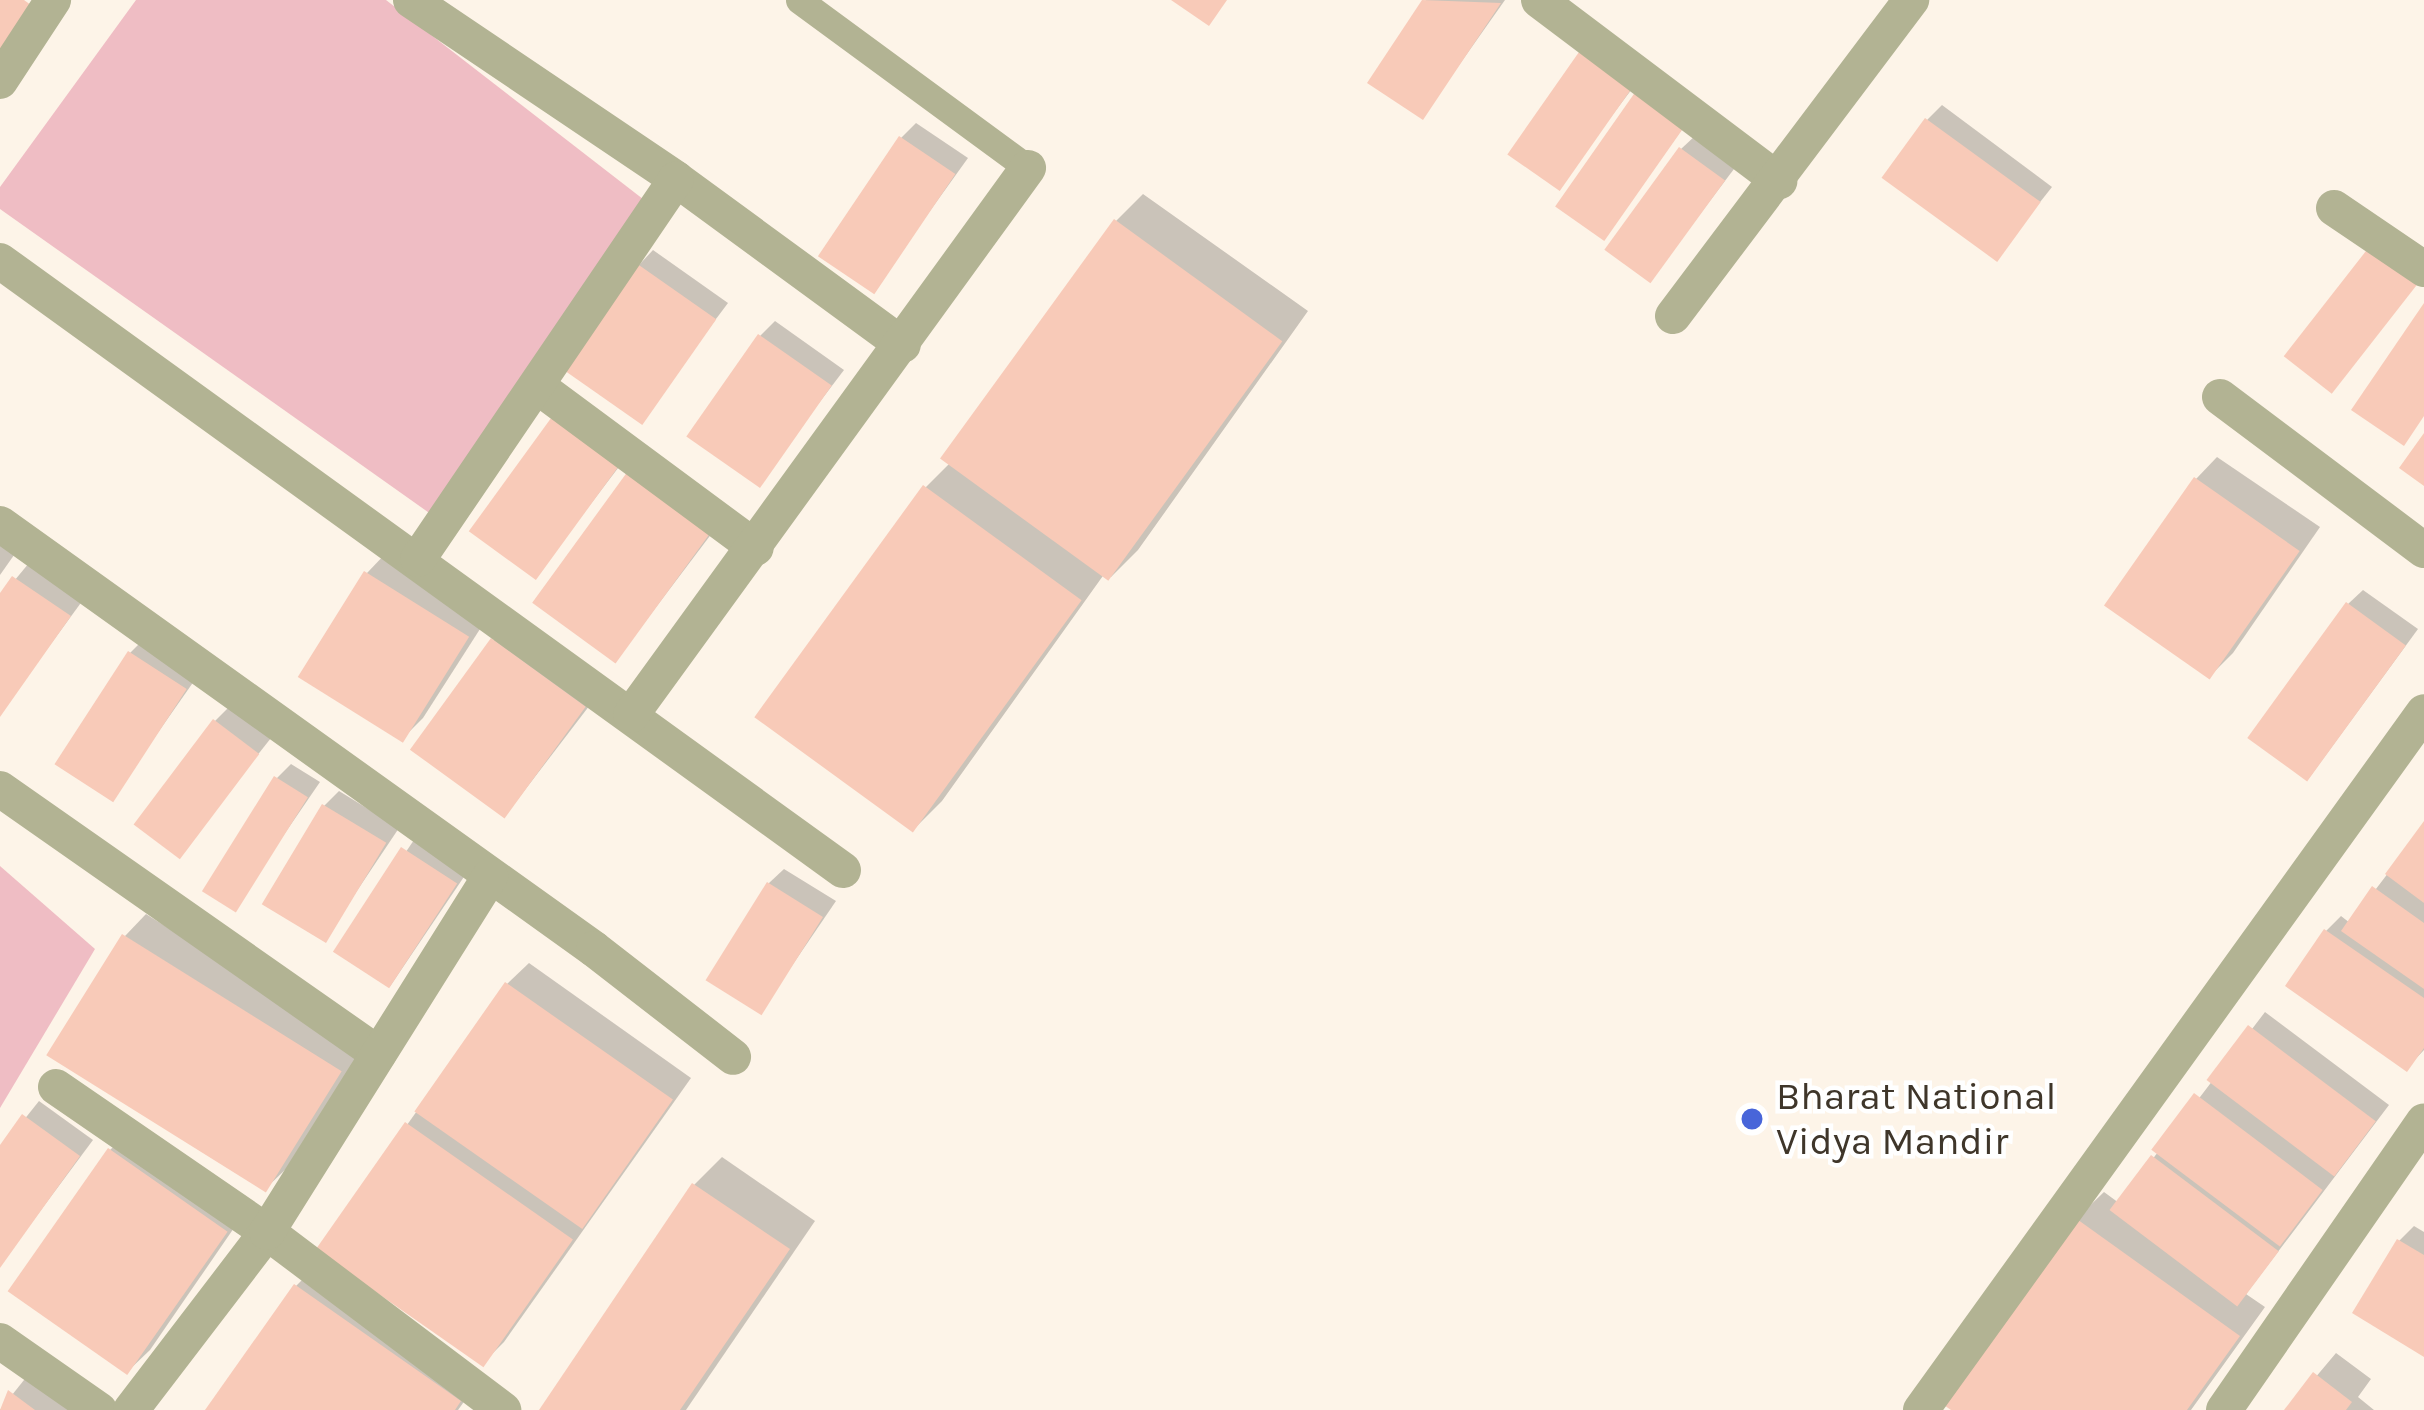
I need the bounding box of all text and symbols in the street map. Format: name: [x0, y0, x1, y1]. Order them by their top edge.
place label: Bharat National Vidya Mandir: [1776, 1074, 2056, 1165]
marker: Bharat National Vidya Mandir: [1739, 1106, 1765, 1132]

